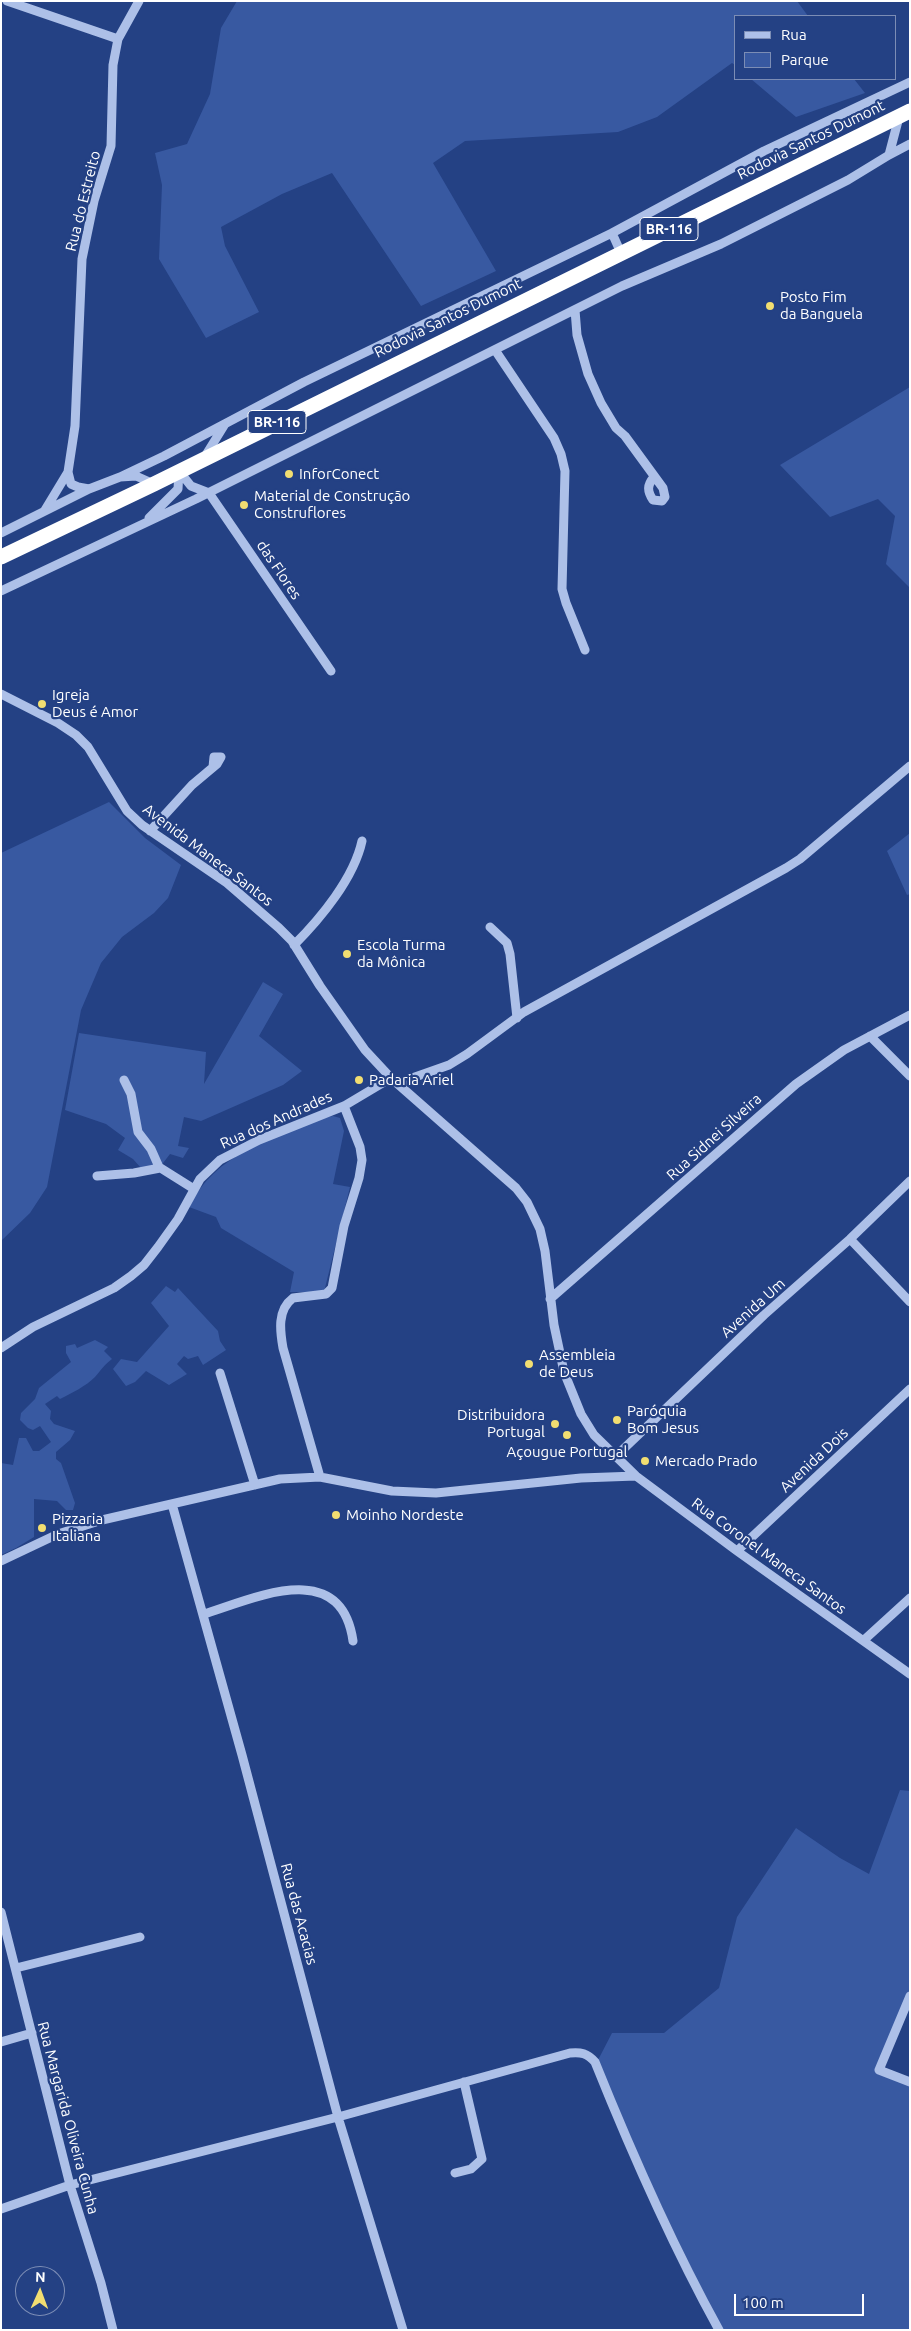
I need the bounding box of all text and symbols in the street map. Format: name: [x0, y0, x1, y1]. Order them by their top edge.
legend: [734, 15, 896, 80]
text: Rua: [781, 26, 807, 43]
text: Parque: [781, 51, 829, 68]
street label: Rodovia Santos Dumont: [734, 96, 888, 184]
street label: Rua do Estreito: [62, 149, 104, 253]
road number: BR-116: [640, 218, 698, 240]
street label: Rodovia Santos Dumont: [371, 274, 525, 362]
place label: Posto Fim da Banguela: [780, 288, 863, 323]
marker: Posto Fim da Banguela: [764, 300, 776, 312]
road number: BR-116: [248, 411, 306, 434]
place label: InforConect: [299, 465, 379, 483]
marker: InforConect: [283, 468, 295, 480]
place label: Material de Construção Construflores: [254, 487, 410, 522]
marker: Material de Construção Construflores: [238, 499, 250, 511]
street label: das Flores: [253, 537, 305, 603]
place label: Igreja Deus é Amor: [52, 686, 138, 721]
marker: Igreja Deus é Amor: [36, 698, 48, 710]
street label: Avenida Maneca Santos: [139, 800, 277, 910]
place label: Escola Turma da Mônica: [357, 936, 446, 971]
marker: Escola Turma da Mônica: [341, 948, 353, 960]
place label: Padaria Ariel: [369, 1071, 454, 1089]
marker: Padaria Ariel: [353, 1074, 365, 1086]
street label: Rua dos Andrades: [217, 1087, 335, 1153]
street label: Rua Sidnei Silveira: [663, 1090, 765, 1184]
street label: Avenida Um: [717, 1274, 789, 1342]
place label: Assembleia de Deus: [539, 1346, 616, 1381]
marker: Assembleia de Deus: [523, 1358, 535, 1370]
place label: Paróquia Bom Jesus: [627, 1402, 699, 1437]
place label: Distribuidora Portugal: [457, 1406, 545, 1441]
marker: Paróquia Bom Jesus: [611, 1414, 623, 1426]
marker: Distribuidora Portugal: [549, 1418, 561, 1430]
street label: Avenida Dois: [776, 1424, 852, 1496]
marker: Açougue Portugal: [561, 1429, 573, 1441]
place label: Açougue Portugal: [507, 1443, 627, 1461]
place label: Mercado Prado: [655, 1452, 758, 1470]
marker: Mercado Prado: [639, 1455, 651, 1467]
street label: Rua Coronel Maneca Santos: [688, 1494, 850, 1618]
place label: Moinho Nordeste: [346, 1506, 464, 1524]
marker: Moinho Nordeste: [330, 1509, 342, 1521]
place label: Pizzaria Italiana: [52, 1510, 103, 1545]
marker: Pizzaria Italiana: [36, 1522, 48, 1534]
street label: Rua das Acacias: [277, 1861, 321, 1967]
street label: Rua Margarida Oliveira Cunha: [34, 2020, 102, 2216]
north arrow: [15, 2266, 65, 2316]
text: N: [35, 2269, 46, 2285]
scale bar: [736, 2284, 866, 2316]
text: 100 m: [742, 2294, 784, 2311]

